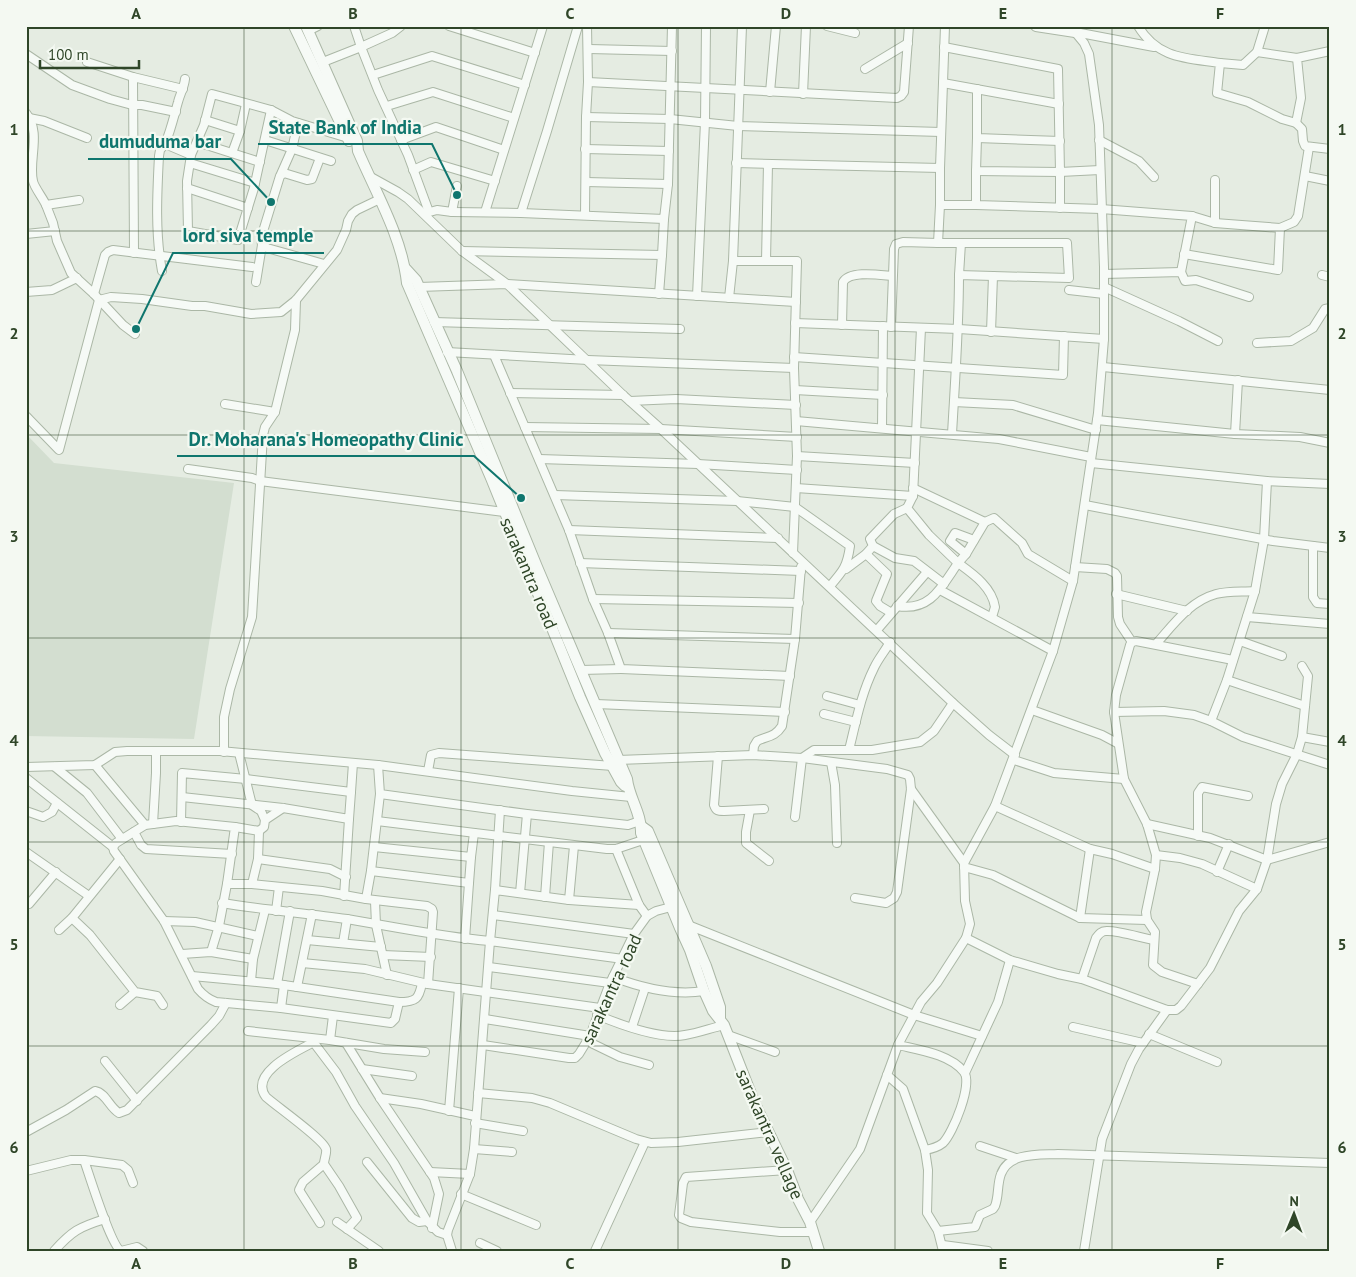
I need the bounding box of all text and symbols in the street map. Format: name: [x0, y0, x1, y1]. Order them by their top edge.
text: A: [131, 3, 141, 23]
text: B: [348, 3, 358, 23]
text: C: [566, 3, 575, 23]
text: D: [781, 3, 791, 23]
text: E: [999, 3, 1007, 23]
text: F: [1216, 3, 1224, 23]
scale bar: [40, 38, 139, 70]
text: 100 m: [48, 45, 89, 64]
callout: State Bank of India: [258, 110, 432, 144]
text: State Bank of India: [268, 115, 422, 139]
text: 1: [9, 119, 19, 139]
text: 1: [1337, 119, 1347, 139]
callout: dumuduma bar: [88, 125, 231, 159]
text: dumuduma bar: [99, 129, 221, 153]
callout: lord siva temple: [173, 219, 324, 253]
text: lord siva temple: [183, 223, 313, 247]
text: 2: [9, 323, 19, 343]
text: 2: [1337, 323, 1347, 343]
callout: Dr. Moharana's Homeopathy Clinic: [177, 422, 474, 456]
text: Dr. Moharana's Homeopathy Clinic: [189, 427, 463, 451]
street label: sarakantra road: [495, 514, 563, 632]
text: 3: [9, 526, 19, 546]
text: 3: [1337, 526, 1347, 546]
text: 4: [9, 730, 19, 750]
text: 4: [1337, 730, 1347, 750]
street label: sarakantra road: [575, 930, 647, 1048]
text: 5: [9, 934, 19, 954]
text: 5: [1337, 934, 1347, 954]
street label: sarakantra vellage: [731, 1065, 809, 1203]
text: 6: [9, 1137, 19, 1157]
text: 6: [1337, 1137, 1347, 1157]
north arrow: [1268, 1190, 1318, 1240]
text: N: [1289, 1192, 1299, 1210]
text: A: [131, 1253, 141, 1273]
text: B: [348, 1253, 358, 1273]
text: C: [566, 1253, 575, 1273]
text: D: [781, 1253, 791, 1273]
text: E: [999, 1253, 1007, 1273]
text: F: [1216, 1253, 1224, 1273]

